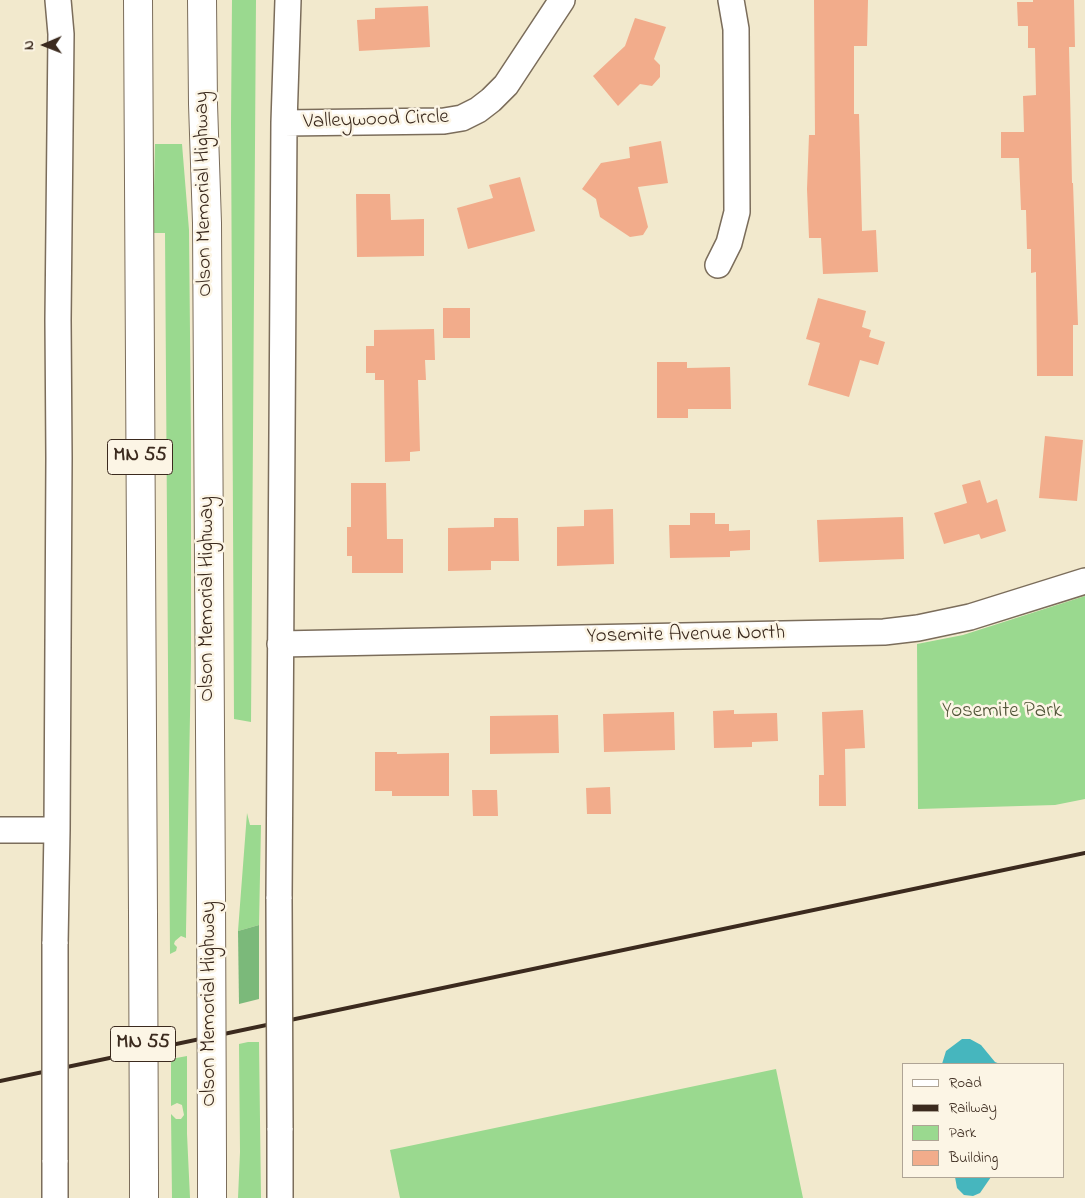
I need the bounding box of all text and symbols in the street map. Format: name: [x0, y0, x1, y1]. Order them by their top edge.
north arrow: [20, 20, 70, 70]
text: N: [19, 40, 40, 50]
street label: Olson Memorial Highway: [191, 91, 219, 297]
street label: Valleywood Circle: [303, 106, 449, 136]
road number: MN 55: [108, 440, 172, 474]
street label: Olson Memorial Highway: [196, 496, 222, 702]
street label: Yosemite Avenue North: [587, 622, 785, 650]
park label: Yosemite Park: [942, 700, 1062, 726]
street label: Olson Memorial Highway: [198, 901, 224, 1107]
road number: MN 55: [110, 1026, 176, 1062]
legend: [902, 1063, 1065, 1178]
text: Road: [949, 1072, 982, 1094]
text: Railway: [949, 1097, 997, 1119]
text: Park: [949, 1122, 976, 1144]
text: Building: [949, 1147, 998, 1169]

